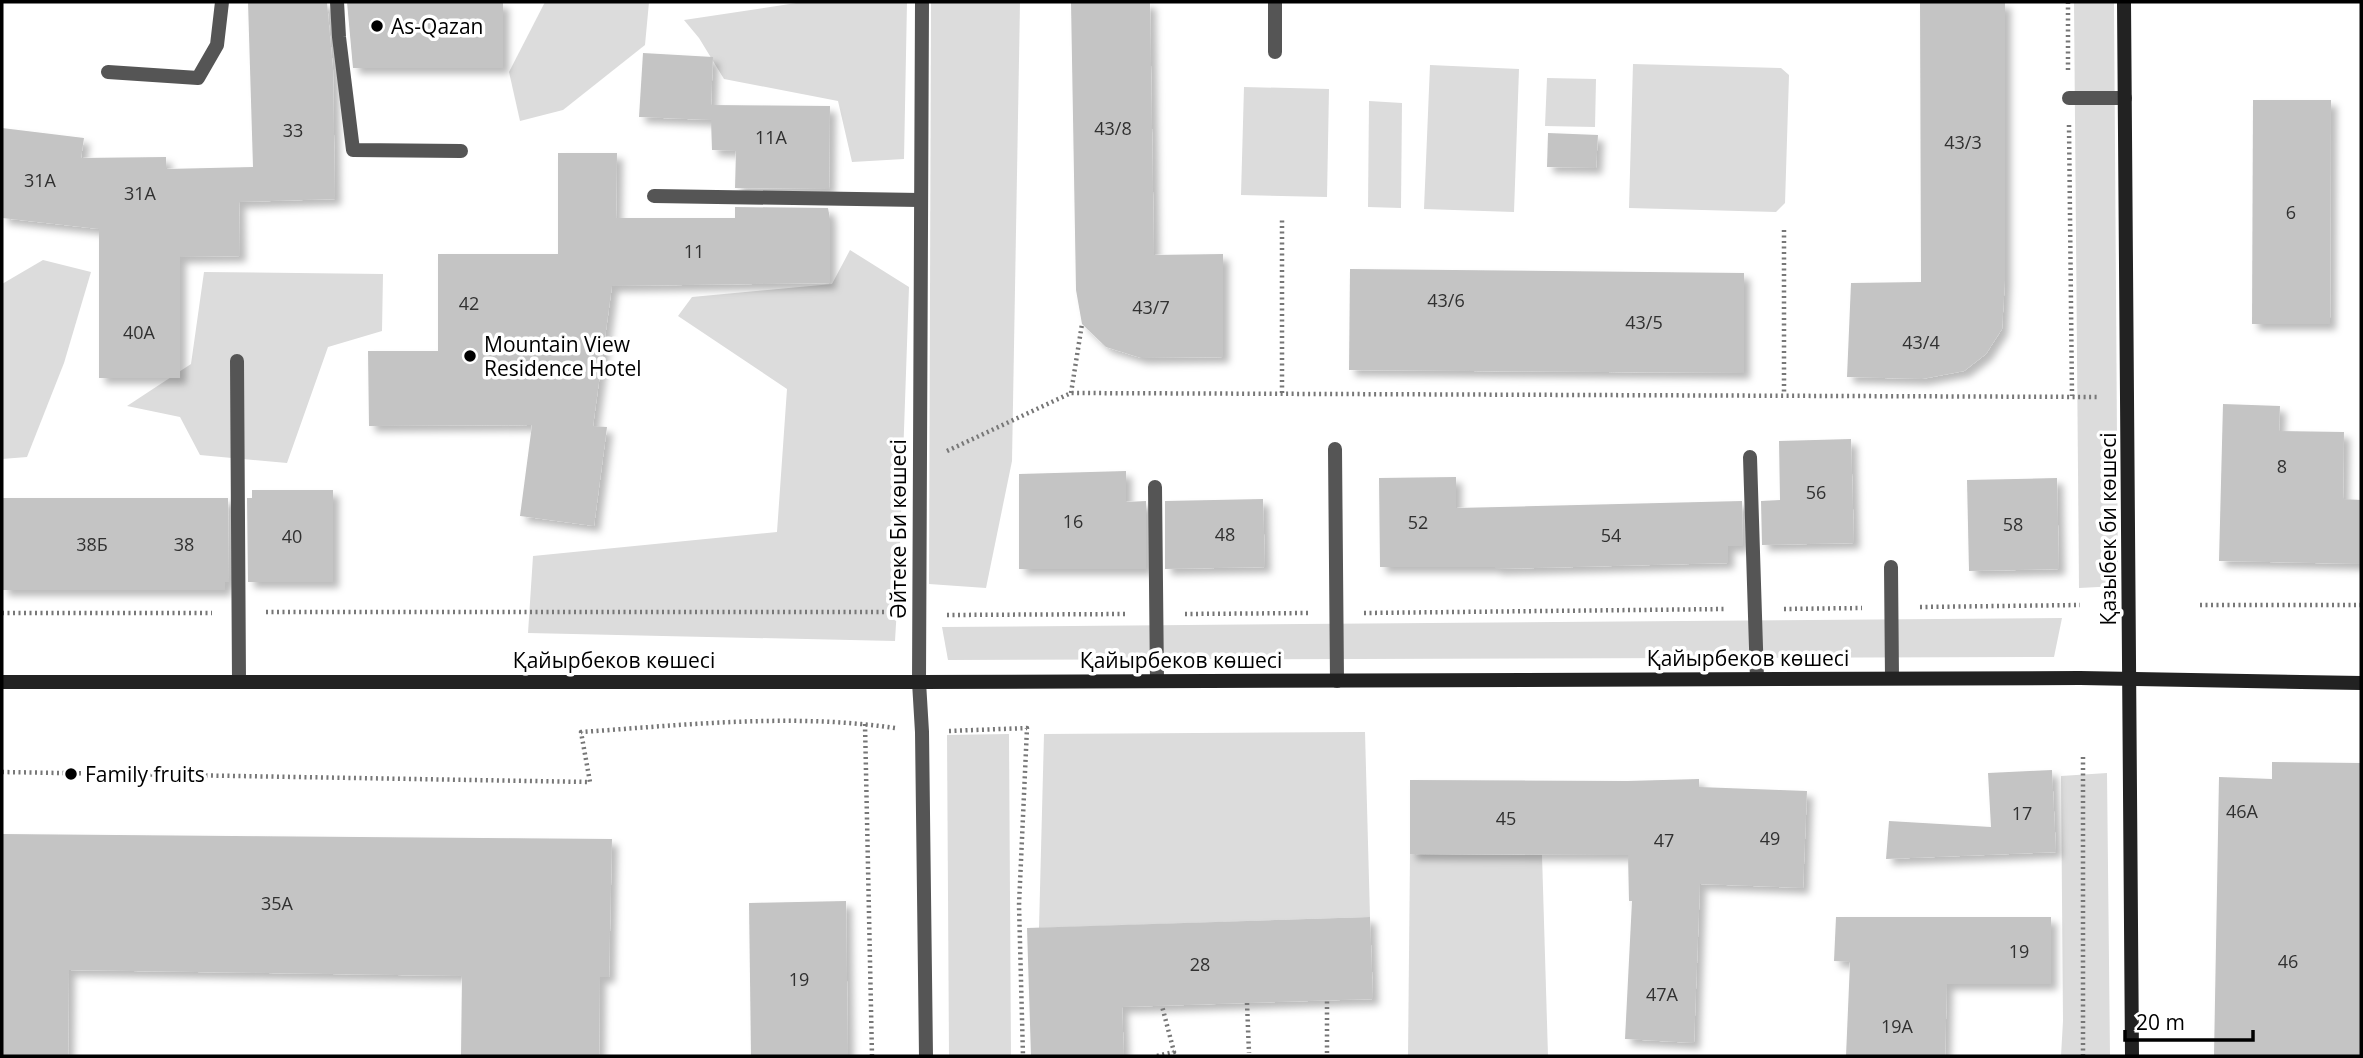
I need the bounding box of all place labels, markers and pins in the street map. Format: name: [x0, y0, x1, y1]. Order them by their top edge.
place label: As-Qazan: [391, 12, 483, 40]
marker: As-Qazan: [369, 18, 385, 34]
place label: Mountain View Residence Hotel: [484, 330, 642, 382]
marker: Mountain View Residence Hotel: [462, 348, 478, 364]
place label: Family fruits: [85, 760, 205, 788]
marker: Family fruits: [63, 766, 79, 782]

